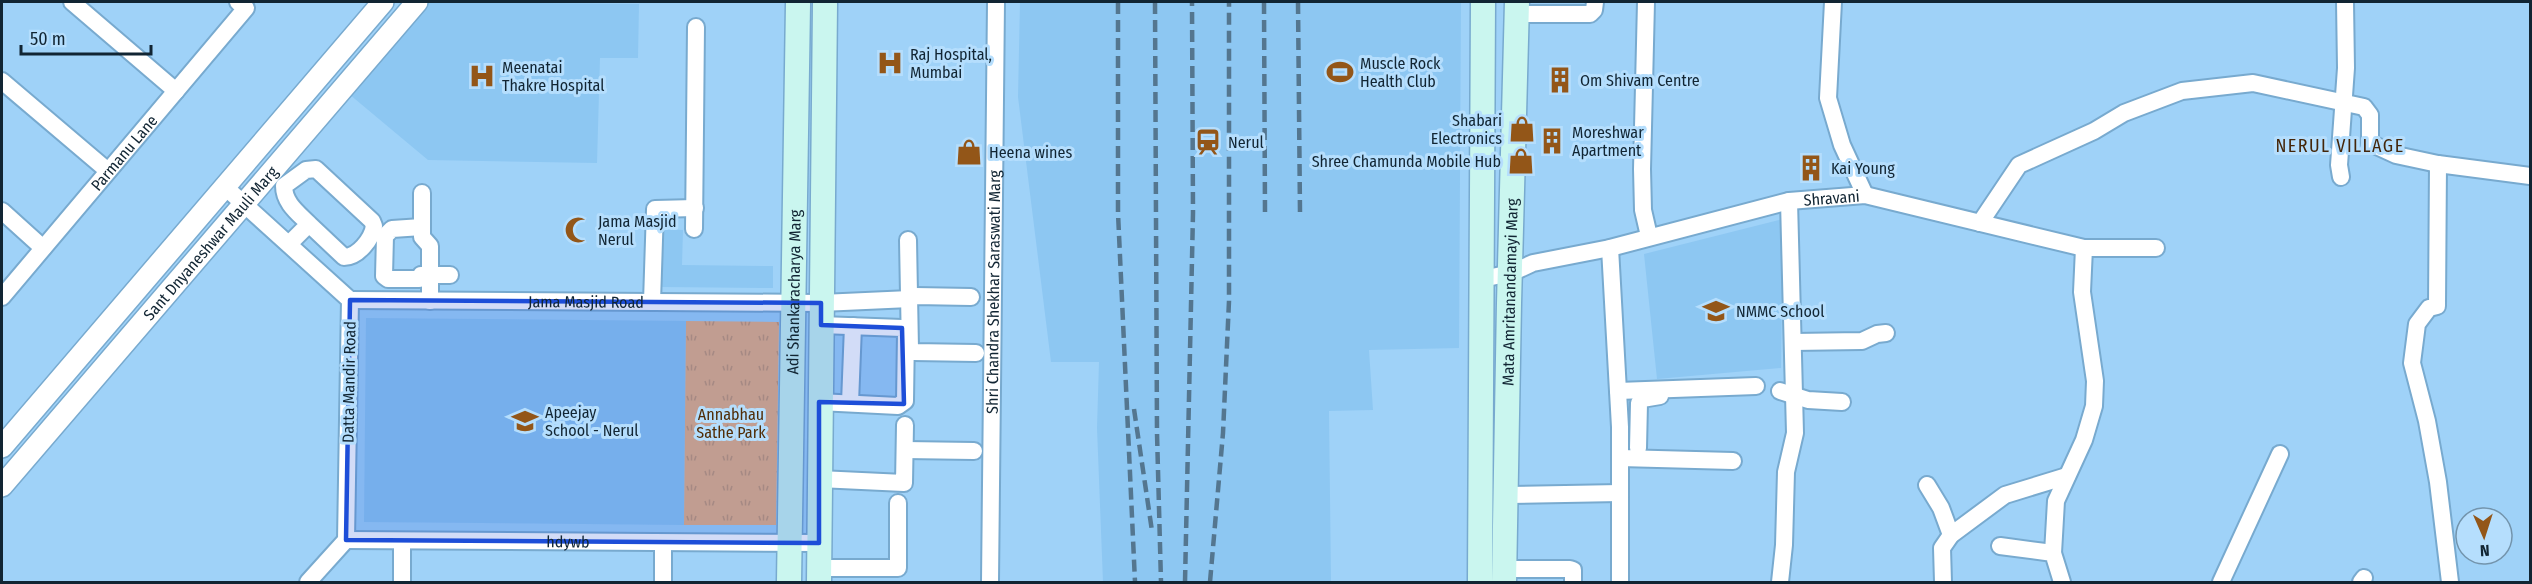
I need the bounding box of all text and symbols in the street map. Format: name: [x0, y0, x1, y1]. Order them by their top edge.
scale bar: [21, 18, 152, 56]
text: 50 m: [30, 28, 66, 50]
place label: Raj Hospital, Mumbai: [910, 45, 992, 82]
hospital icon: Raj Hospital, Mumbai: [875, 48, 905, 78]
place label: Muscle Rock Health Club: [1360, 54, 1441, 91]
sports icon: Muscle Rock Health Club: [1325, 57, 1355, 87]
place label: Meenatai Thakre Hospital: [502, 58, 604, 95]
hospital icon: Meenatai Thakre Hospital: [467, 61, 497, 91]
building icon: Om Shivam Centre: [1545, 65, 1575, 95]
place label: Om Shivam Centre: [1580, 71, 1700, 90]
street label: Parmanu Lane: [87, 111, 161, 194]
place label: Shabari Electronics: [1431, 111, 1502, 148]
shop icon: Shabari Electronics: [1507, 114, 1537, 144]
place label: Moreshwar Apartment: [1572, 123, 1644, 160]
building icon: Moreshwar Apartment: [1537, 126, 1567, 156]
station icon: Nerul: [1193, 127, 1223, 157]
place label: Nerul: [1228, 133, 1264, 152]
district label: NERUL VILLAGE: [2275, 135, 2405, 157]
shop icon: Heena wines: [954, 137, 984, 167]
place label: Heena wines: [989, 143, 1072, 162]
shop icon: Shree Chamunda Mobile Hub: [1506, 146, 1536, 176]
place label: Shree Chamunda Mobile Hub: [1312, 152, 1501, 171]
building icon: Kai Young: [1796, 153, 1826, 183]
place label: Kai Young: [1831, 159, 1895, 178]
street label: Sant Dnyaneshwar Mauli Marg: [139, 162, 282, 324]
street label: Shri Chandra Shekhar Saraswati Marg: [982, 170, 1004, 414]
street label: Shravani: [1803, 186, 1860, 209]
street label: Mata Amritanandamayi Marg: [1498, 198, 1521, 386]
street label: Adi Shankaracharya Marg: [783, 209, 804, 375]
place label: Jama Masjid Nerul: [598, 212, 677, 249]
mosque icon: Jama Masjid Nerul: [563, 215, 593, 245]
street label: Jama Masjid Road: [528, 292, 644, 311]
school or university icon: NMMC School: [1701, 296, 1731, 326]
place label: NMMC School: [1736, 302, 1824, 321]
street label: Datta Mandir Road: [338, 321, 360, 443]
place label: Apeejay School - Nerul: [545, 403, 639, 440]
park label: Annabhau Sathe Park: [696, 405, 766, 442]
school or university icon: Apeejay School - Nerul: [510, 406, 540, 436]
north arrow: [2454, 506, 2514, 566]
street label: hdywb: [546, 532, 590, 551]
text: N: [2479, 541, 2490, 560]

